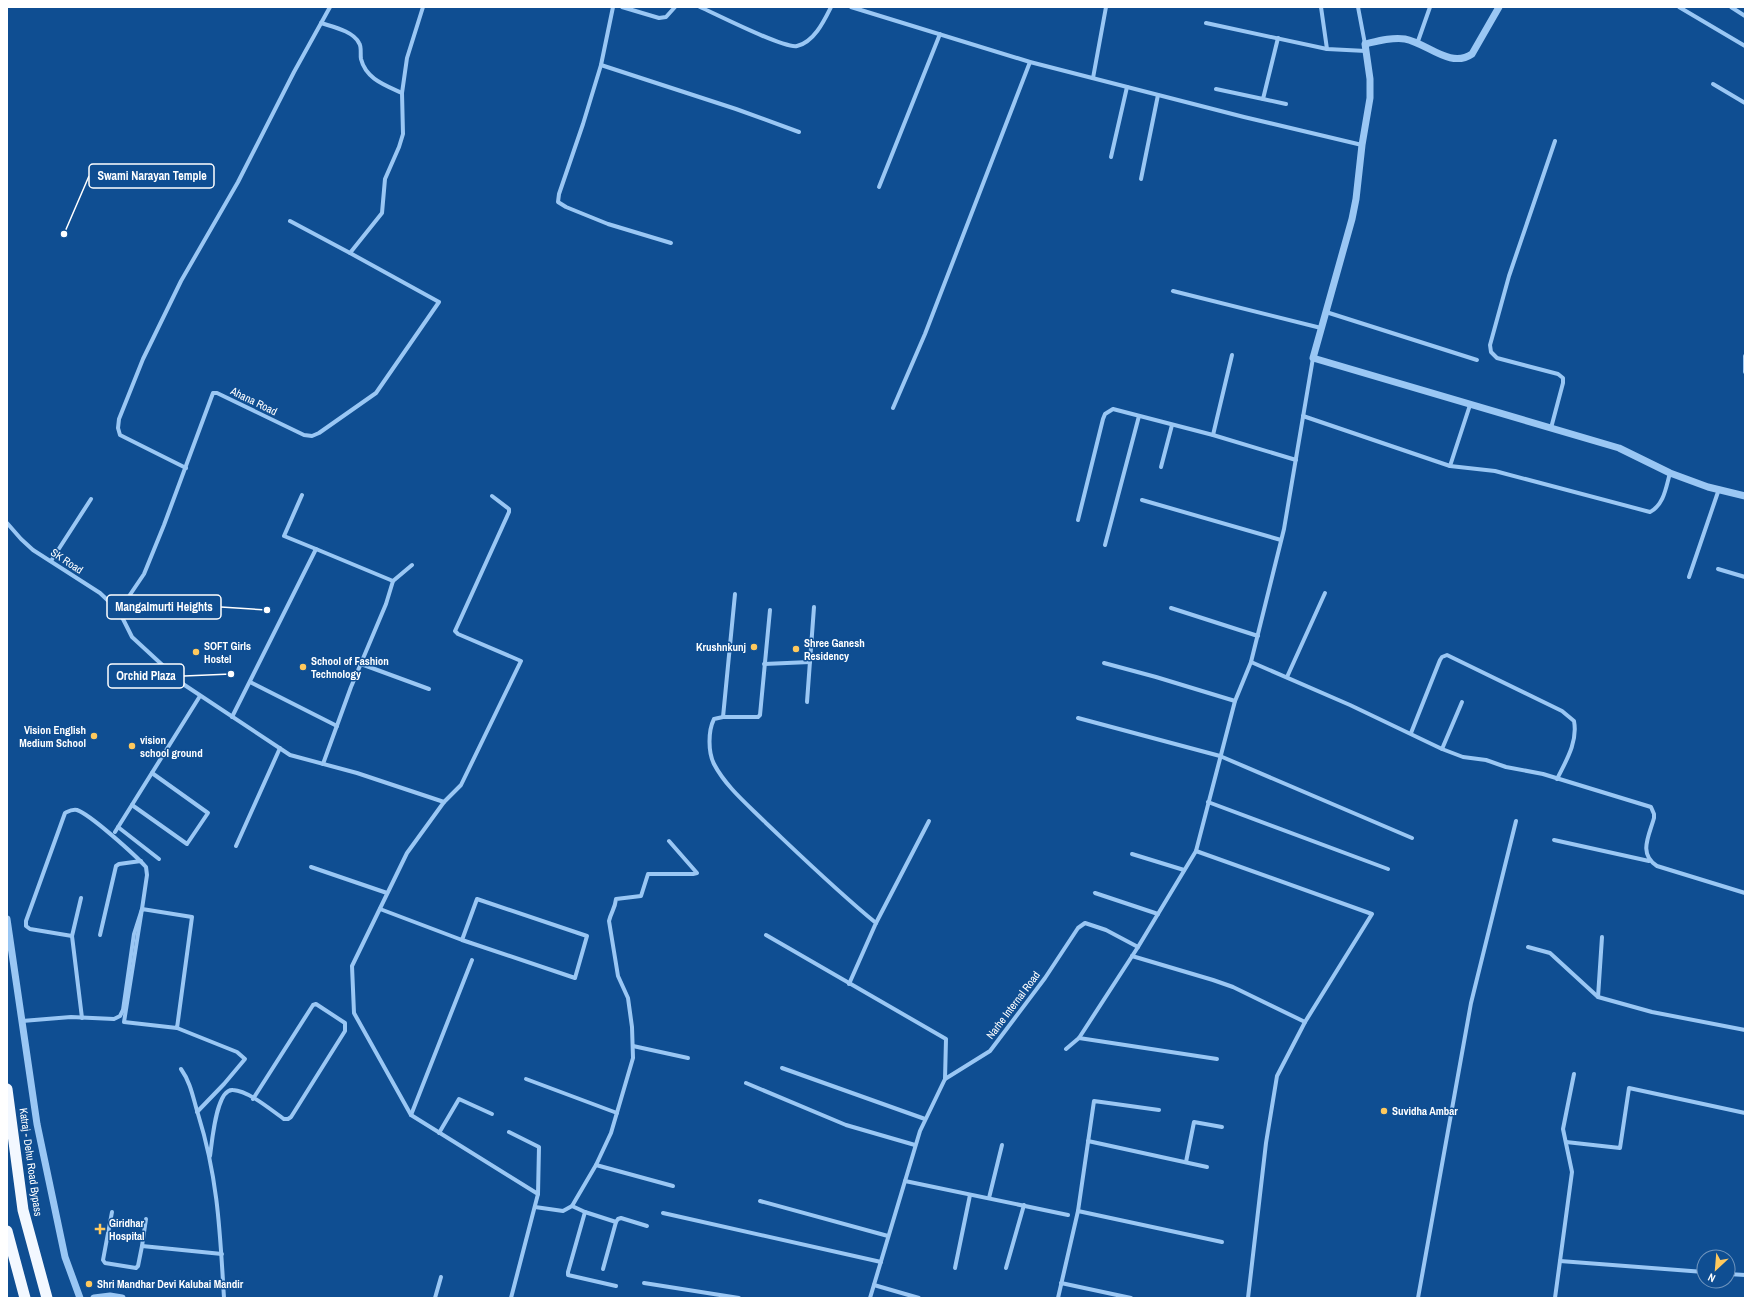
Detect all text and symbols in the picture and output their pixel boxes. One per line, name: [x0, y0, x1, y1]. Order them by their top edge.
callout: Swami Narayan Temple: [89, 164, 214, 188]
text: Swami Narayan Temple: [97, 168, 207, 184]
street label: Ahana Road: [227, 383, 280, 418]
street label: SK Road: [48, 545, 86, 577]
callout: Mangalmurti Heights: [107, 595, 221, 619]
text: Mangalmurti Heights: [115, 599, 213, 615]
place label: Shree Ganesh Residency: [804, 636, 865, 663]
place label: SOFT Girls Hostel: [204, 639, 251, 666]
place label: Krushnkunj: [696, 640, 746, 654]
marker: Krushnkunj: [749, 642, 759, 652]
marker: Shree Ganesh Residency: [791, 644, 801, 654]
marker: SOFT Girls Hostel: [191, 647, 201, 657]
place label: School of Fashion Technology: [311, 654, 389, 681]
marker: School of Fashion Technology: [298, 662, 308, 672]
callout: Orchid Plaza: [108, 664, 184, 688]
text: Orchid Plaza: [116, 668, 176, 684]
place label: Vision English Medium School: [19, 723, 86, 750]
marker: Vision English Medium School: [89, 731, 99, 741]
place label: vision school ground: [140, 733, 203, 760]
marker: vision school ground: [127, 741, 137, 751]
street label: Narhe Internal Road: [983, 968, 1043, 1042]
place label: Suvidha Ambar: [1392, 1104, 1458, 1118]
marker: Suvidha Ambar: [1379, 1106, 1389, 1116]
street label: Katraj - Dehu Road Bypass: [16, 1107, 46, 1218]
place label: Giridhar Hospital: [109, 1216, 145, 1243]
marker: Giridhar Hospital: [94, 1223, 106, 1235]
north arrow: [1696, 1249, 1736, 1289]
text: N: [1706, 1270, 1718, 1286]
place label: Shri Mandhar Devi Kalubai Mandir: [97, 1277, 244, 1291]
marker: Shri Mandhar Devi Kalubai Mandir: [84, 1279, 94, 1289]

